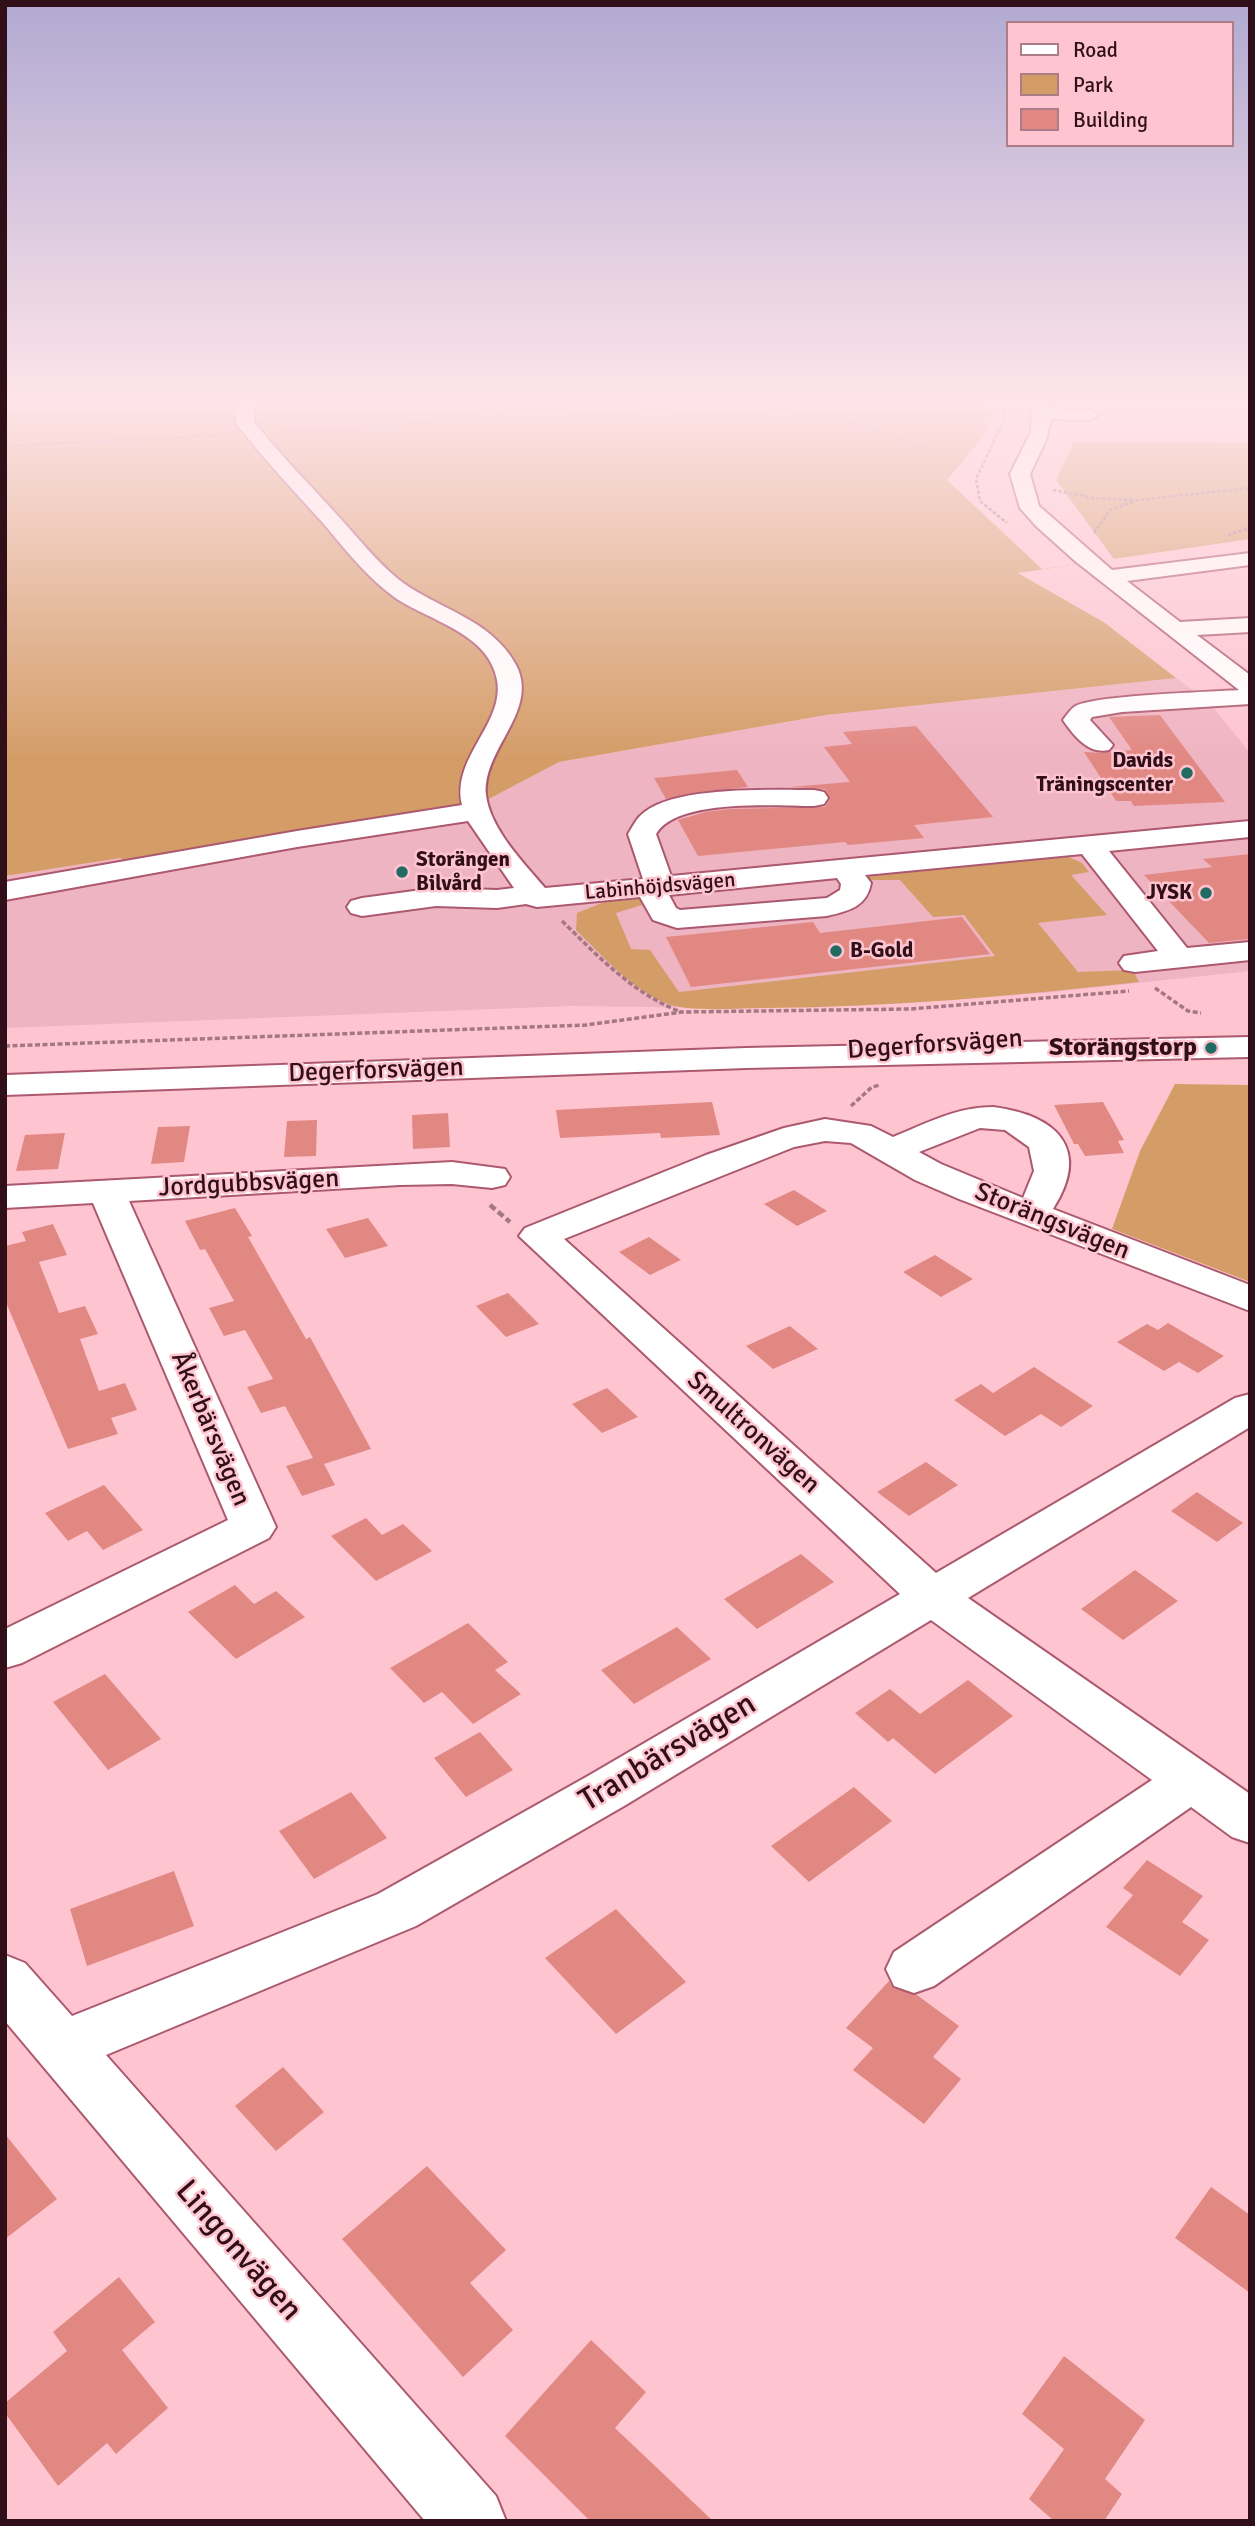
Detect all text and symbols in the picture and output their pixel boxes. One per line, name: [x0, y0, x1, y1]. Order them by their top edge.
legend: [1006, 21, 1234, 147]
text: Road: [1073, 37, 1118, 63]
text: Park: [1073, 72, 1113, 98]
text: Building: [1073, 107, 1148, 133]
place label: Davids Träningscenter: [1036, 748, 1173, 798]
marker: Davids Träningscenter: [1179, 765, 1195, 781]
place label: Storängen Bilvård: [416, 847, 510, 897]
marker: Storängen Bilvård: [394, 864, 410, 880]
street label: Labinhöjdsvägen: [584, 868, 736, 906]
place label: JYSK: [1146, 880, 1192, 906]
marker: JYSK: [1198, 885, 1214, 901]
place label: B-Gold: [850, 938, 913, 964]
marker: B-Gold: [828, 943, 844, 959]
street label: Degerforsvägen: [846, 1023, 1024, 1067]
place label: Storängstorp: [1049, 1032, 1197, 1064]
marker: Storängstorp: [1203, 1040, 1219, 1056]
street label: Degerforsvägen: [288, 1052, 464, 1090]
street label: Jordgubbsvägen: [158, 1164, 340, 1204]
street label: Storängsvägen: [970, 1177, 1134, 1267]
street label: Åkerbärsvägen: [163, 1347, 257, 1511]
street label: Smultronvägen: [680, 1365, 826, 1501]
street label: Tranbärsvägen: [573, 1685, 763, 1821]
street label: Lingonvägen: [167, 2173, 309, 2329]

